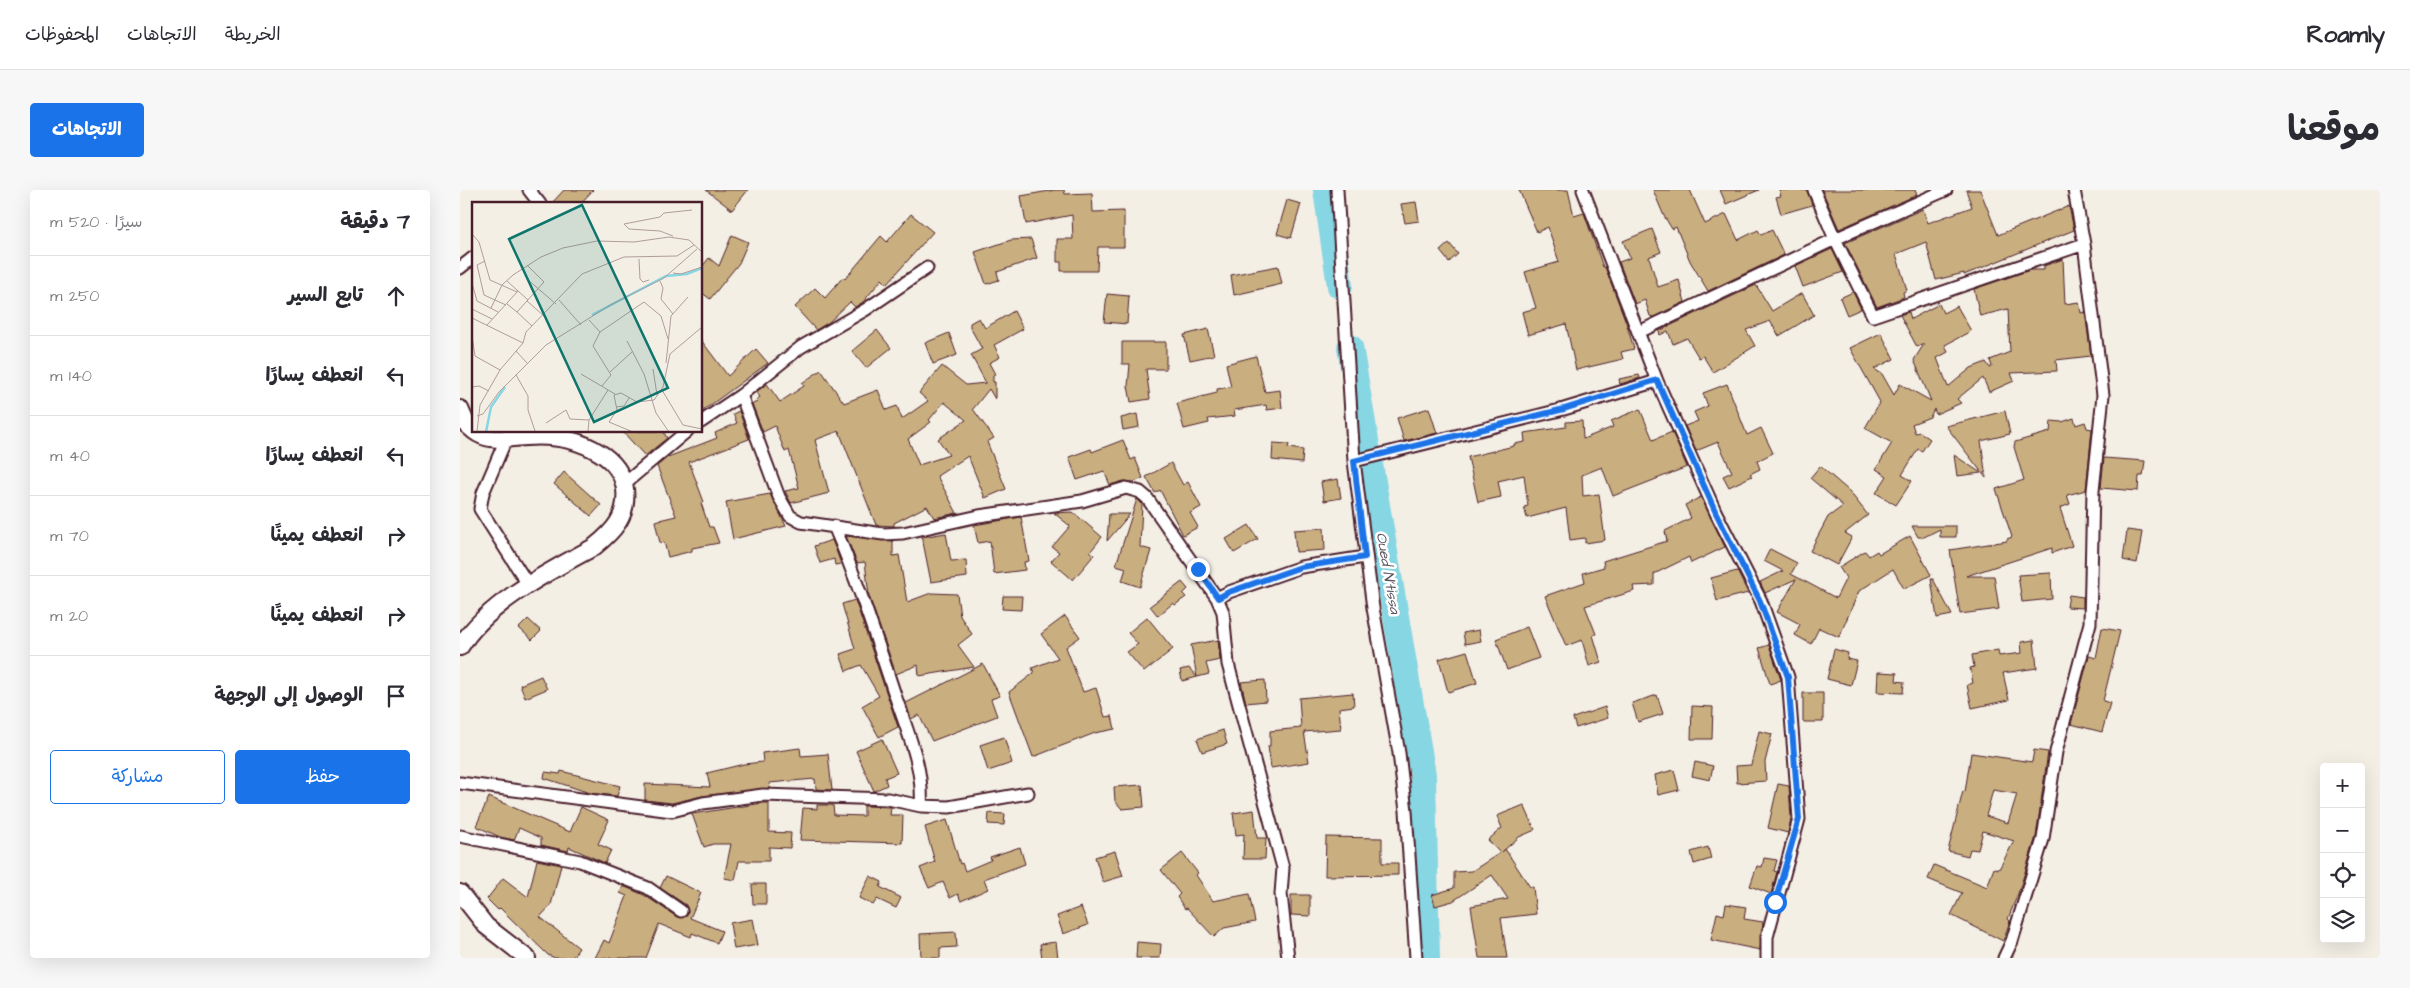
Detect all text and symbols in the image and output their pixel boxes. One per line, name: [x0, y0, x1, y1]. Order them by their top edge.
text: Roamly: [2307, 18, 2385, 52]
text: المحفوظات: [25, 22, 99, 47]
text: الاتجاهات: [127, 22, 197, 47]
text: الخريطة: [225, 22, 281, 47]
button: الاتجاهات: [30, 103, 144, 157]
text: موقعنا: [2287, 105, 2380, 154]
inset map: [472, 202, 702, 432]
text: 7 دقيقة: [340, 207, 410, 236]
text: سيرًا · 520 m: [50, 211, 142, 233]
text: تابع السير: [288, 282, 363, 309]
icon: ahead: [382, 282, 410, 310]
text: 250 m: [50, 285, 99, 307]
text: انعطف يسارًا: [266, 362, 363, 389]
icon: left: [382, 362, 410, 390]
text: 140 m: [50, 365, 92, 387]
text: انعطف يسارًا: [266, 442, 363, 469]
icon: left: [382, 442, 410, 470]
text: 40 m: [50, 445, 90, 467]
text: انعطف يمينًا: [271, 522, 363, 549]
icon: right: [382, 522, 410, 550]
text: 70 m: [50, 525, 89, 547]
water label: Oued N'tissa: [1371, 531, 1406, 617]
route end: [1187, 558, 1210, 581]
text: انعطف يمينًا: [271, 602, 363, 629]
icon: right: [382, 602, 410, 630]
text: 20 m: [50, 605, 88, 627]
text: الوصول إلى الوجهة: [214, 682, 363, 709]
icon: arrive: [382, 682, 410, 710]
button: مشاركة: [50, 750, 225, 804]
button: حفظ: [235, 750, 410, 804]
map controls: [2320, 763, 2365, 943]
button: +: [2320, 763, 2365, 808]
button: −: [2320, 808, 2365, 853]
button: locate: [2320, 853, 2365, 898]
route start: [1764, 891, 1787, 914]
button: layers: [2320, 898, 2365, 943]

